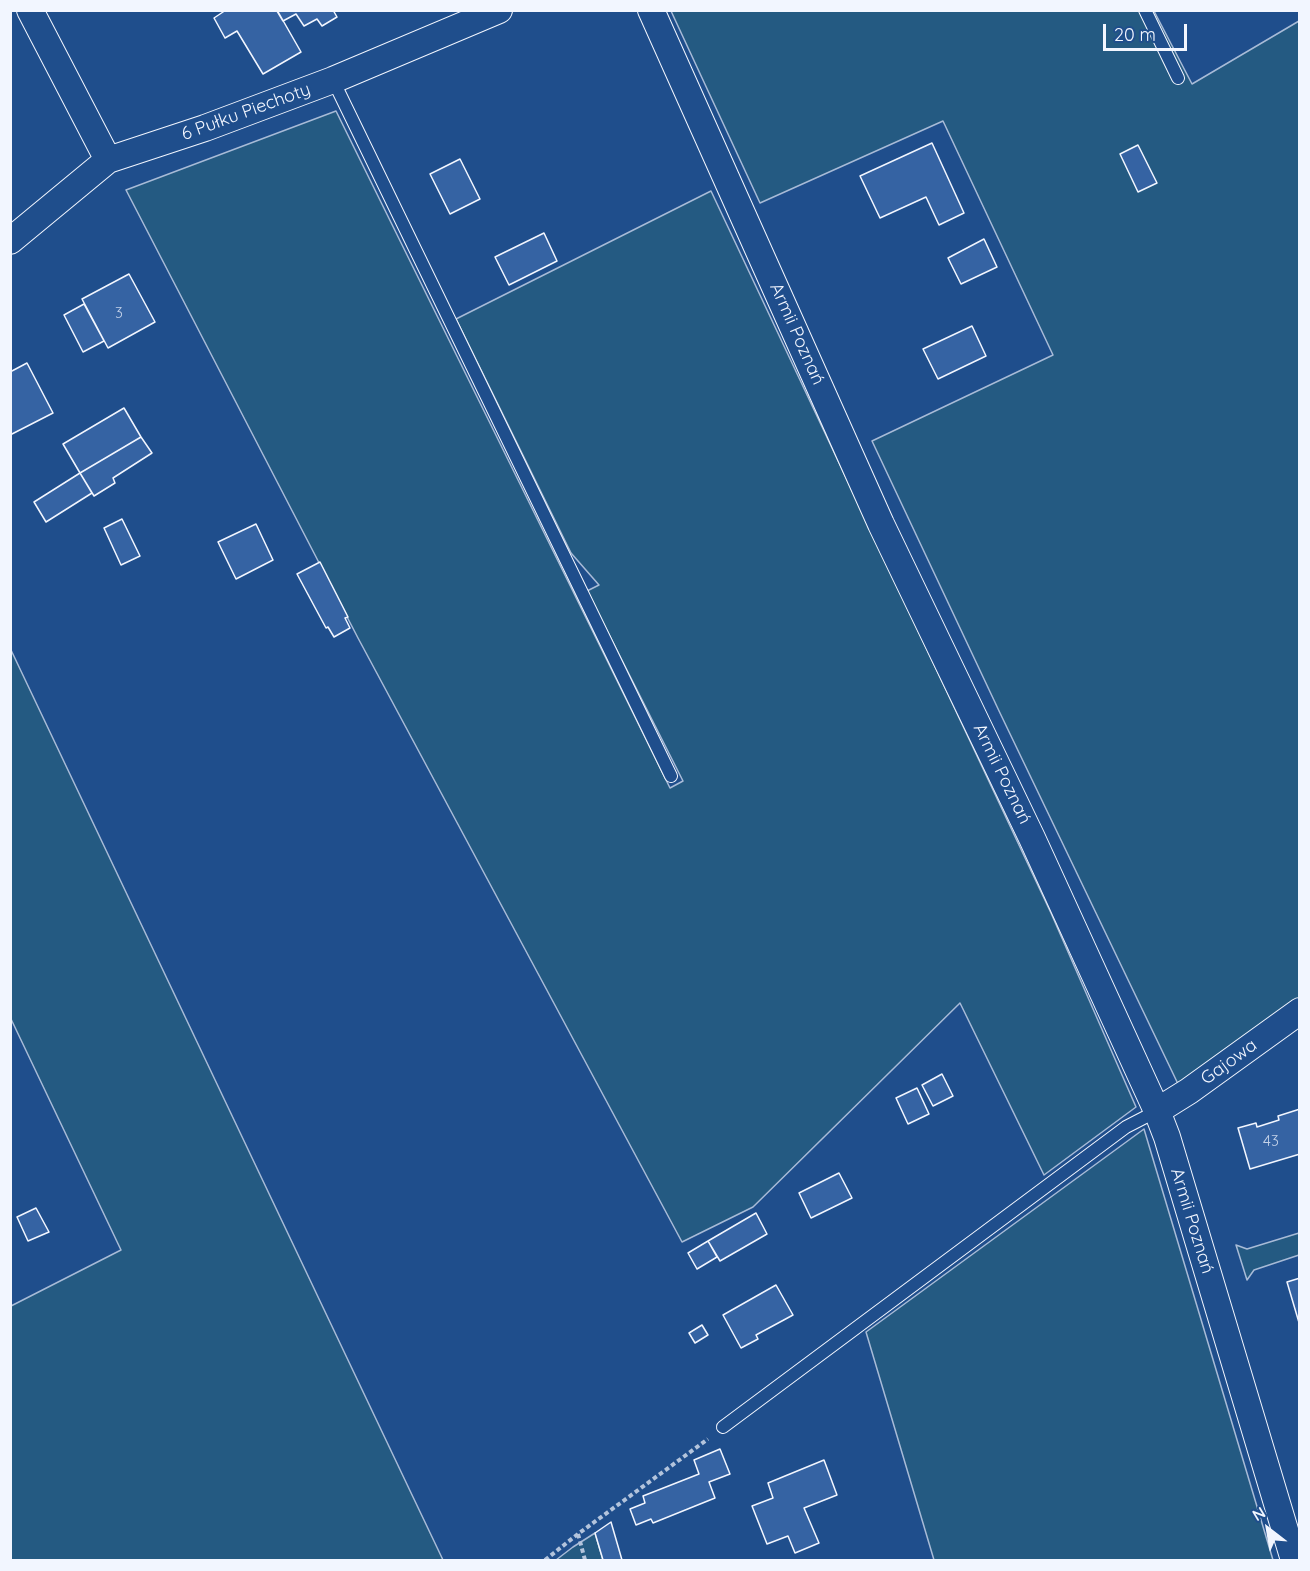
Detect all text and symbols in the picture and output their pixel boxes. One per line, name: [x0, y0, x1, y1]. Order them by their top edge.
scale bar: [1106, 12, 1190, 50]
text: 20 m: [1114, 23, 1156, 46]
street label: 6 Pułku Piechoty: [178, 79, 314, 145]
street label: Armii Poznań: [765, 280, 829, 388]
house number: 3: [115, 304, 123, 322]
street label: Armii Poznań: [968, 720, 1036, 828]
street label: Gajowa: [1197, 1034, 1261, 1090]
house number: 43: [1263, 1132, 1279, 1150]
street label: Armii Poznań: [1166, 1166, 1218, 1276]
north arrow: [1238, 1499, 1298, 1559]
text: N: [1249, 1502, 1269, 1525]

